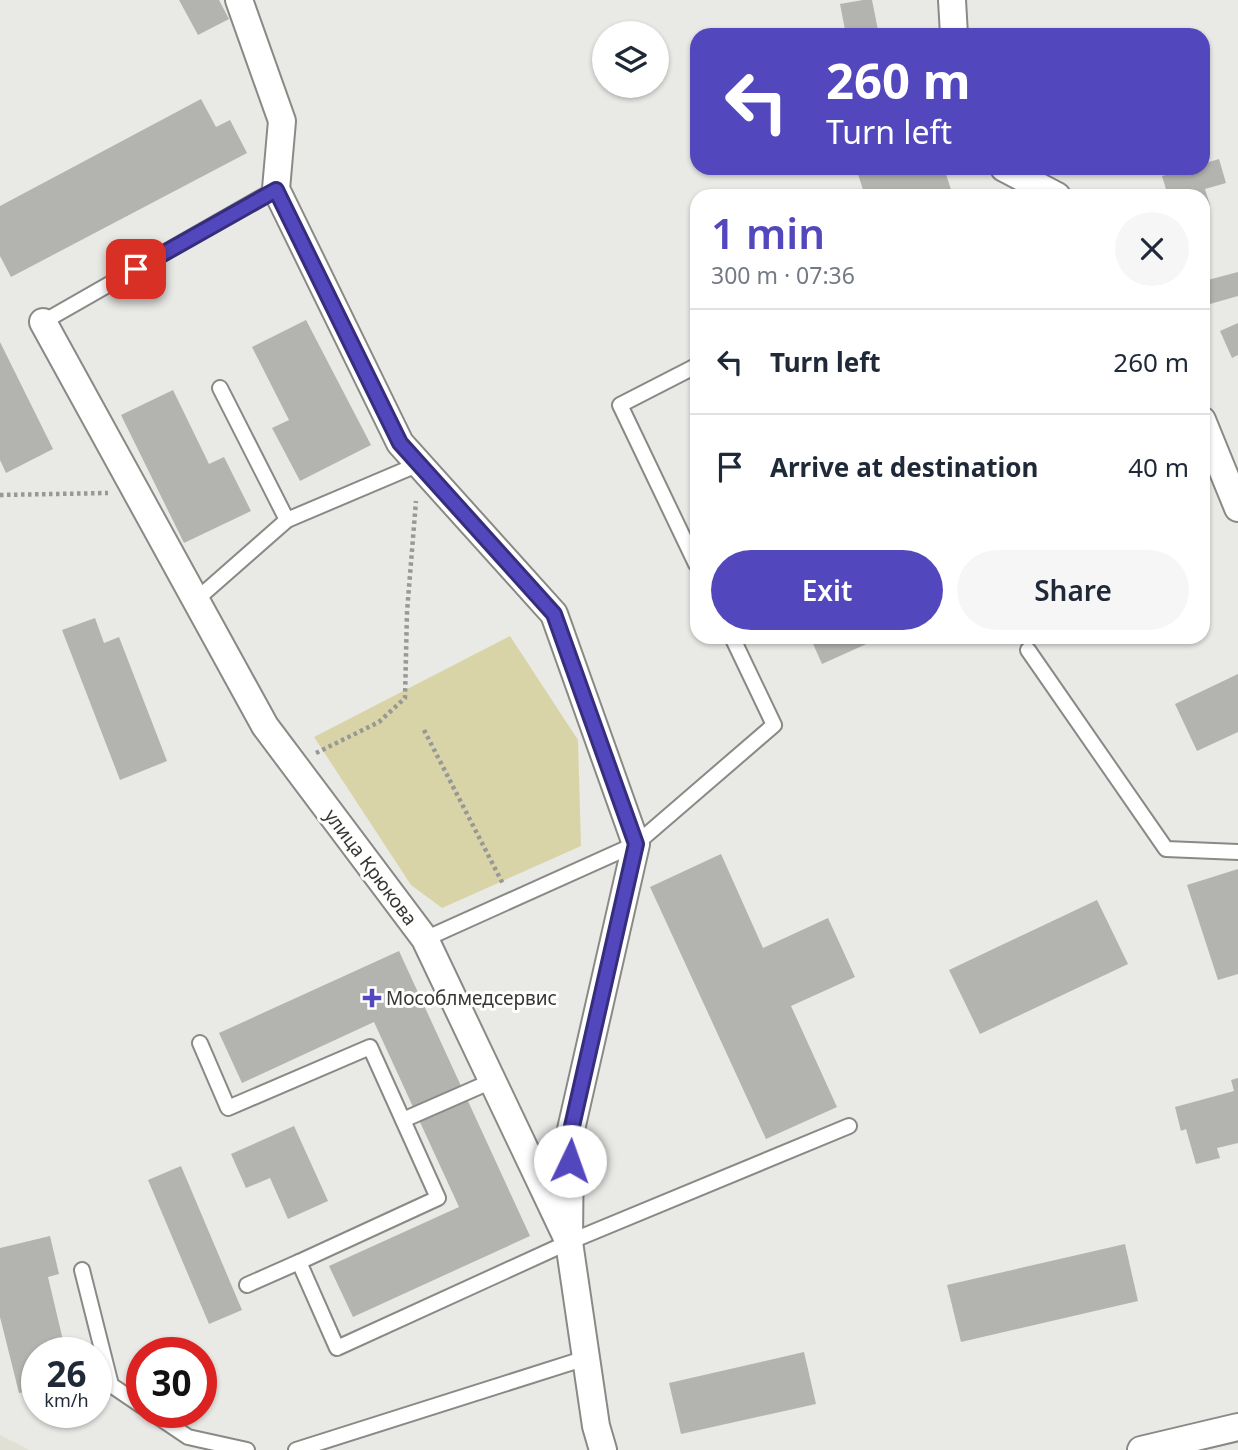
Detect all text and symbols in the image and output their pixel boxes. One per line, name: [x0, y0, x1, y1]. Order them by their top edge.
map controls: [592, 21, 669, 98]
button: layers: [592, 21, 669, 98]
text: 260 m: [826, 47, 971, 113]
icon: left: [711, 56, 802, 147]
text: Turn left: [826, 110, 952, 153]
text: 1 min: [711, 204, 825, 261]
button: close: [1115, 212, 1189, 286]
pin: [106, 239, 166, 299]
icon: arrive: [117, 250, 155, 288]
text: 300 m · 07:36: [711, 259, 855, 291]
icon: left: [711, 343, 749, 381]
text: Turn left: [770, 344, 881, 380]
text: 260 m: [1113, 344, 1189, 380]
icon: arrive: [711, 448, 749, 486]
text: Arrive at destination: [770, 449, 1039, 485]
text: 40 m: [1128, 449, 1189, 485]
button: Exit: [711, 550, 943, 630]
button: Share: [957, 550, 1189, 630]
street label: улица Крюкова: [319, 803, 423, 931]
place label: Мособлмедсервис: [386, 985, 557, 1011]
marker: Мособлмедсервис: [364, 990, 380, 1006]
position arrow: [533, 1124, 607, 1198]
speed limit sign: 30: [126, 1337, 217, 1428]
text: 26: [46, 1350, 87, 1397]
text: km/h: [44, 1388, 89, 1412]

